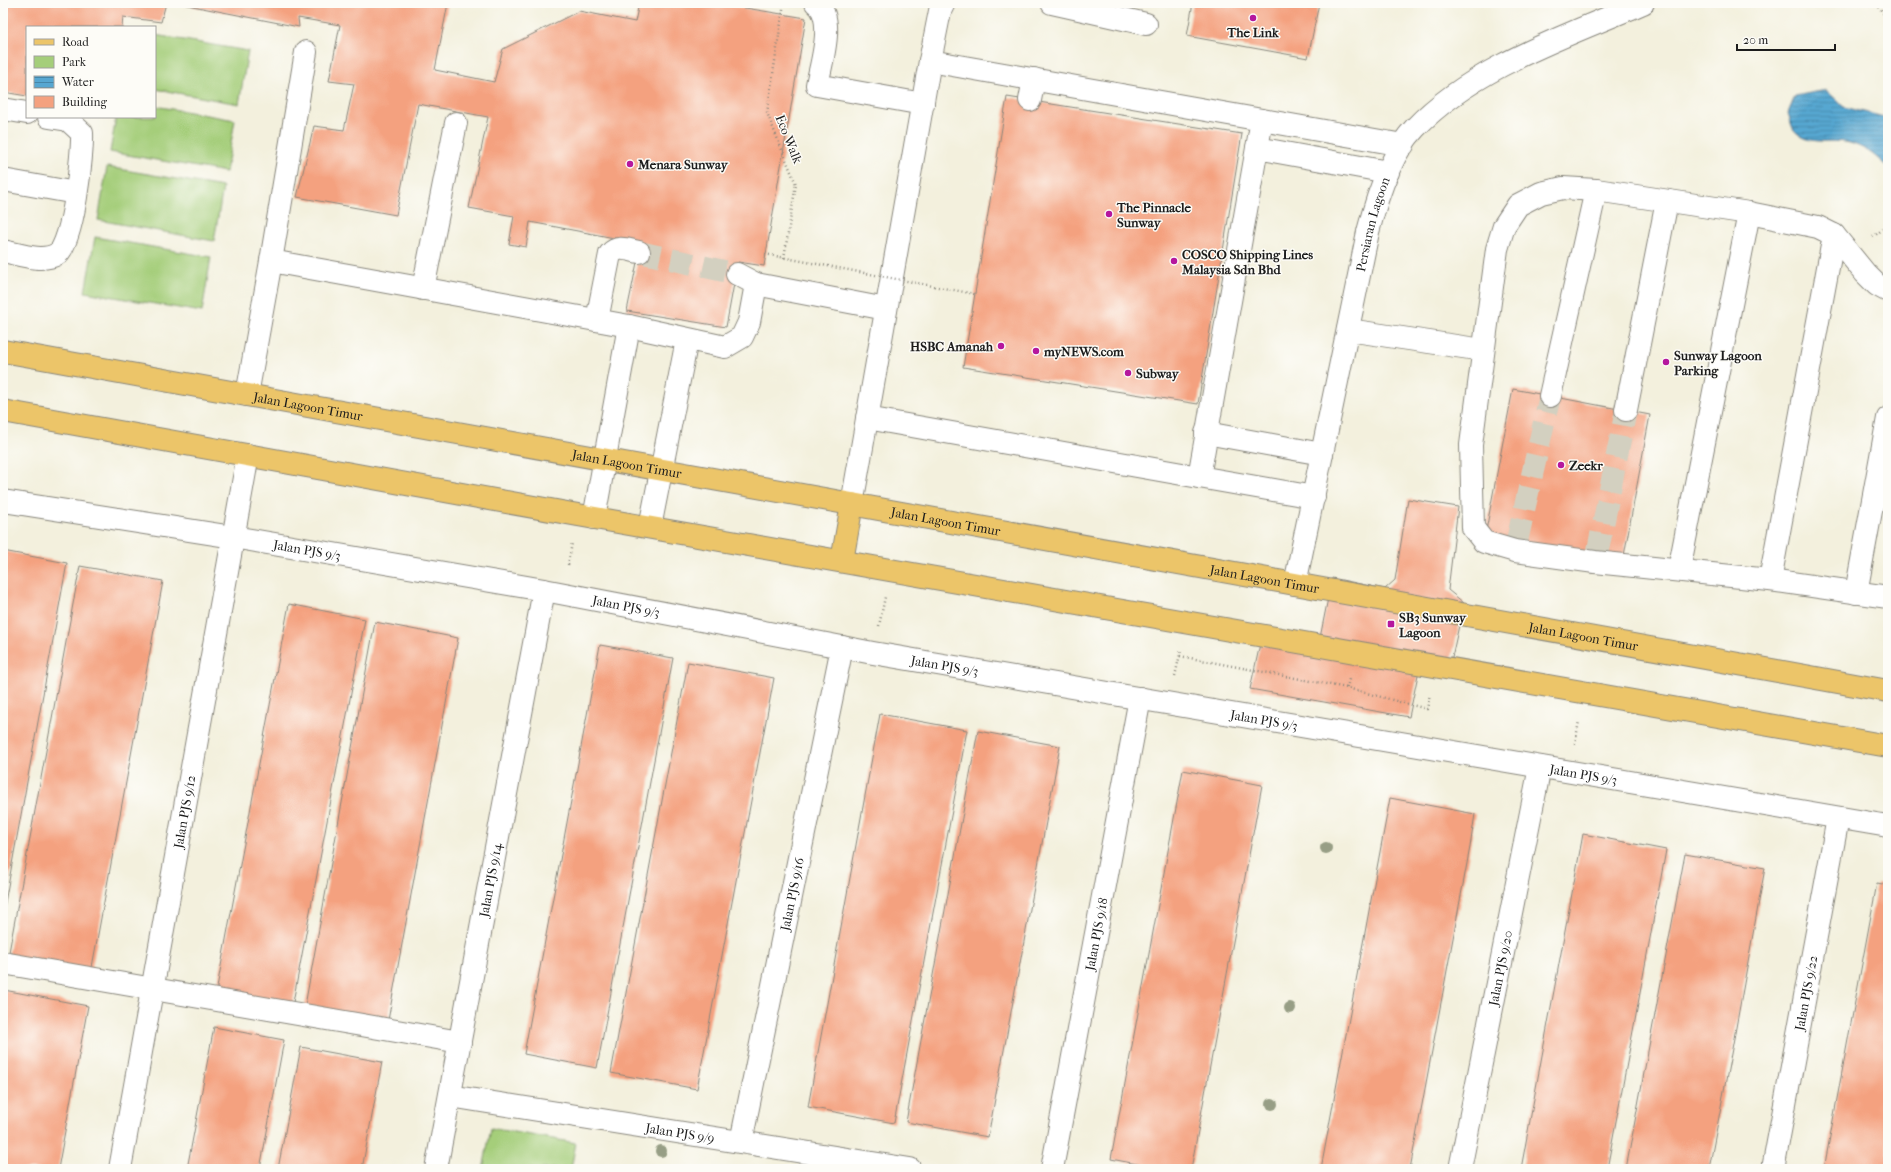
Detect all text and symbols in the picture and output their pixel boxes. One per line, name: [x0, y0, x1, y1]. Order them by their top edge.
marker: The Link: [1248, 13, 1258, 23]
place label: The Link: [1226, 25, 1280, 40]
legend: [26, 26, 156, 118]
scale bar: [1737, 26, 1835, 52]
text: 20 m: [1743, 33, 1768, 47]
text: Road: [62, 35, 89, 49]
text: Park: [62, 55, 87, 69]
text: Water: [61, 75, 95, 89]
text: Building: [62, 95, 107, 109]
street label: Eco Walk: [772, 112, 806, 166]
place label: Menara Sunway: [637, 157, 729, 173]
marker: Menara Sunway: [625, 159, 635, 169]
street label: Persiaran Lagoon: [1352, 174, 1393, 273]
place label: The Pinnacle Sunway: [1116, 200, 1191, 231]
marker: The Pinnacle Sunway: [1104, 209, 1114, 219]
place label: COSCO Shipping Lines Malaysia Sdn Bhd: [1181, 247, 1313, 278]
marker: COSCO Shipping Lines Malaysia Sdn Bhd: [1169, 256, 1179, 266]
place label: HSBC Amanah: [910, 339, 994, 354]
marker: HSBC Amanah: [996, 341, 1006, 351]
place label: myNEWS.com: [1043, 344, 1124, 360]
marker: myNEWS.com: [1031, 346, 1041, 356]
place label: Sunway Lagoon Parking: [1674, 348, 1762, 379]
marker: Sunway Lagoon Parking: [1661, 357, 1671, 367]
place label: Subway: [1136, 366, 1180, 382]
marker: Subway: [1123, 368, 1133, 378]
street label: Jalan Lagoon Timur: [251, 389, 364, 423]
street label: Jalan Lagoon Timur: [570, 446, 683, 481]
place label: Zeekr: [1569, 458, 1603, 473]
marker: Zeekr: [1556, 460, 1566, 470]
street label: Jalan Lagoon Timur: [889, 504, 1002, 538]
street label: Jalan PJS 9/3: [271, 536, 342, 563]
street label: Jalan Lagoon Timur: [1208, 561, 1321, 596]
street label: Jalan PJS 9/3: [590, 592, 661, 620]
place label: SB3 Sunway Lagoon: [1399, 610, 1467, 641]
marker: SB3 Sunway Lagoon: [1386, 619, 1396, 629]
street label: Jalan Lagoon Timur: [1527, 619, 1640, 653]
street label: Jalan PJS 9/3: [909, 652, 980, 678]
street label: Jalan PJS 9/3: [1228, 706, 1299, 733]
street label: Jalan PJS 9/3: [1548, 761, 1618, 787]
street label: Jalan PJS 9/12: [170, 774, 198, 850]
street label: Jalan PJS 9/14: [475, 841, 504, 919]
street label: Jalan PJS 9/16: [777, 855, 807, 933]
street label: Jalan PJS 9/18: [1082, 896, 1110, 973]
street label: Jalan PJS 9/20: [1485, 929, 1515, 1008]
street label: Jalan PJS 9/22: [1791, 954, 1820, 1033]
street label: Jalan PJS 9/9: [644, 1119, 716, 1145]

